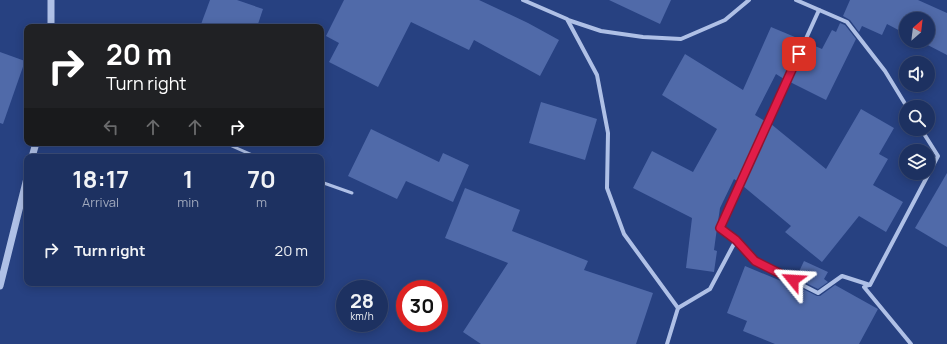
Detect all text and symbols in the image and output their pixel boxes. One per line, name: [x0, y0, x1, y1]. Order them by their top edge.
north arrow: [899, 12, 935, 48]
map controls: [899, 12, 935, 180]
text: 20 m: [106, 35, 172, 73]
pin: [782, 37, 816, 71]
icon: right: [40, 40, 92, 92]
icon: arrive: [788, 43, 810, 65]
button: sound: [899, 56, 935, 92]
text: Turn right: [106, 71, 187, 95]
button: search: [899, 100, 935, 136]
icon: left: [100, 116, 122, 138]
icon: ahead: [142, 116, 164, 138]
icon: ahead: [184, 116, 206, 138]
icon: right: [226, 116, 248, 138]
button: layers: [899, 144, 935, 180]
text: 18:17: [72, 162, 129, 195]
text: 1: [183, 162, 193, 195]
text: 70: [247, 162, 276, 195]
text: Arrival: [82, 193, 119, 211]
text: min: [177, 193, 199, 211]
text: m: [256, 193, 267, 211]
icon: right: [40, 239, 62, 261]
text: Turn right: [74, 240, 145, 261]
text: 20 m: [275, 240, 308, 261]
position arrow: [772, 259, 814, 301]
speed limit sign: 30: [396, 280, 448, 332]
text: 28: [350, 287, 374, 314]
text: km/h: [350, 309, 374, 323]

